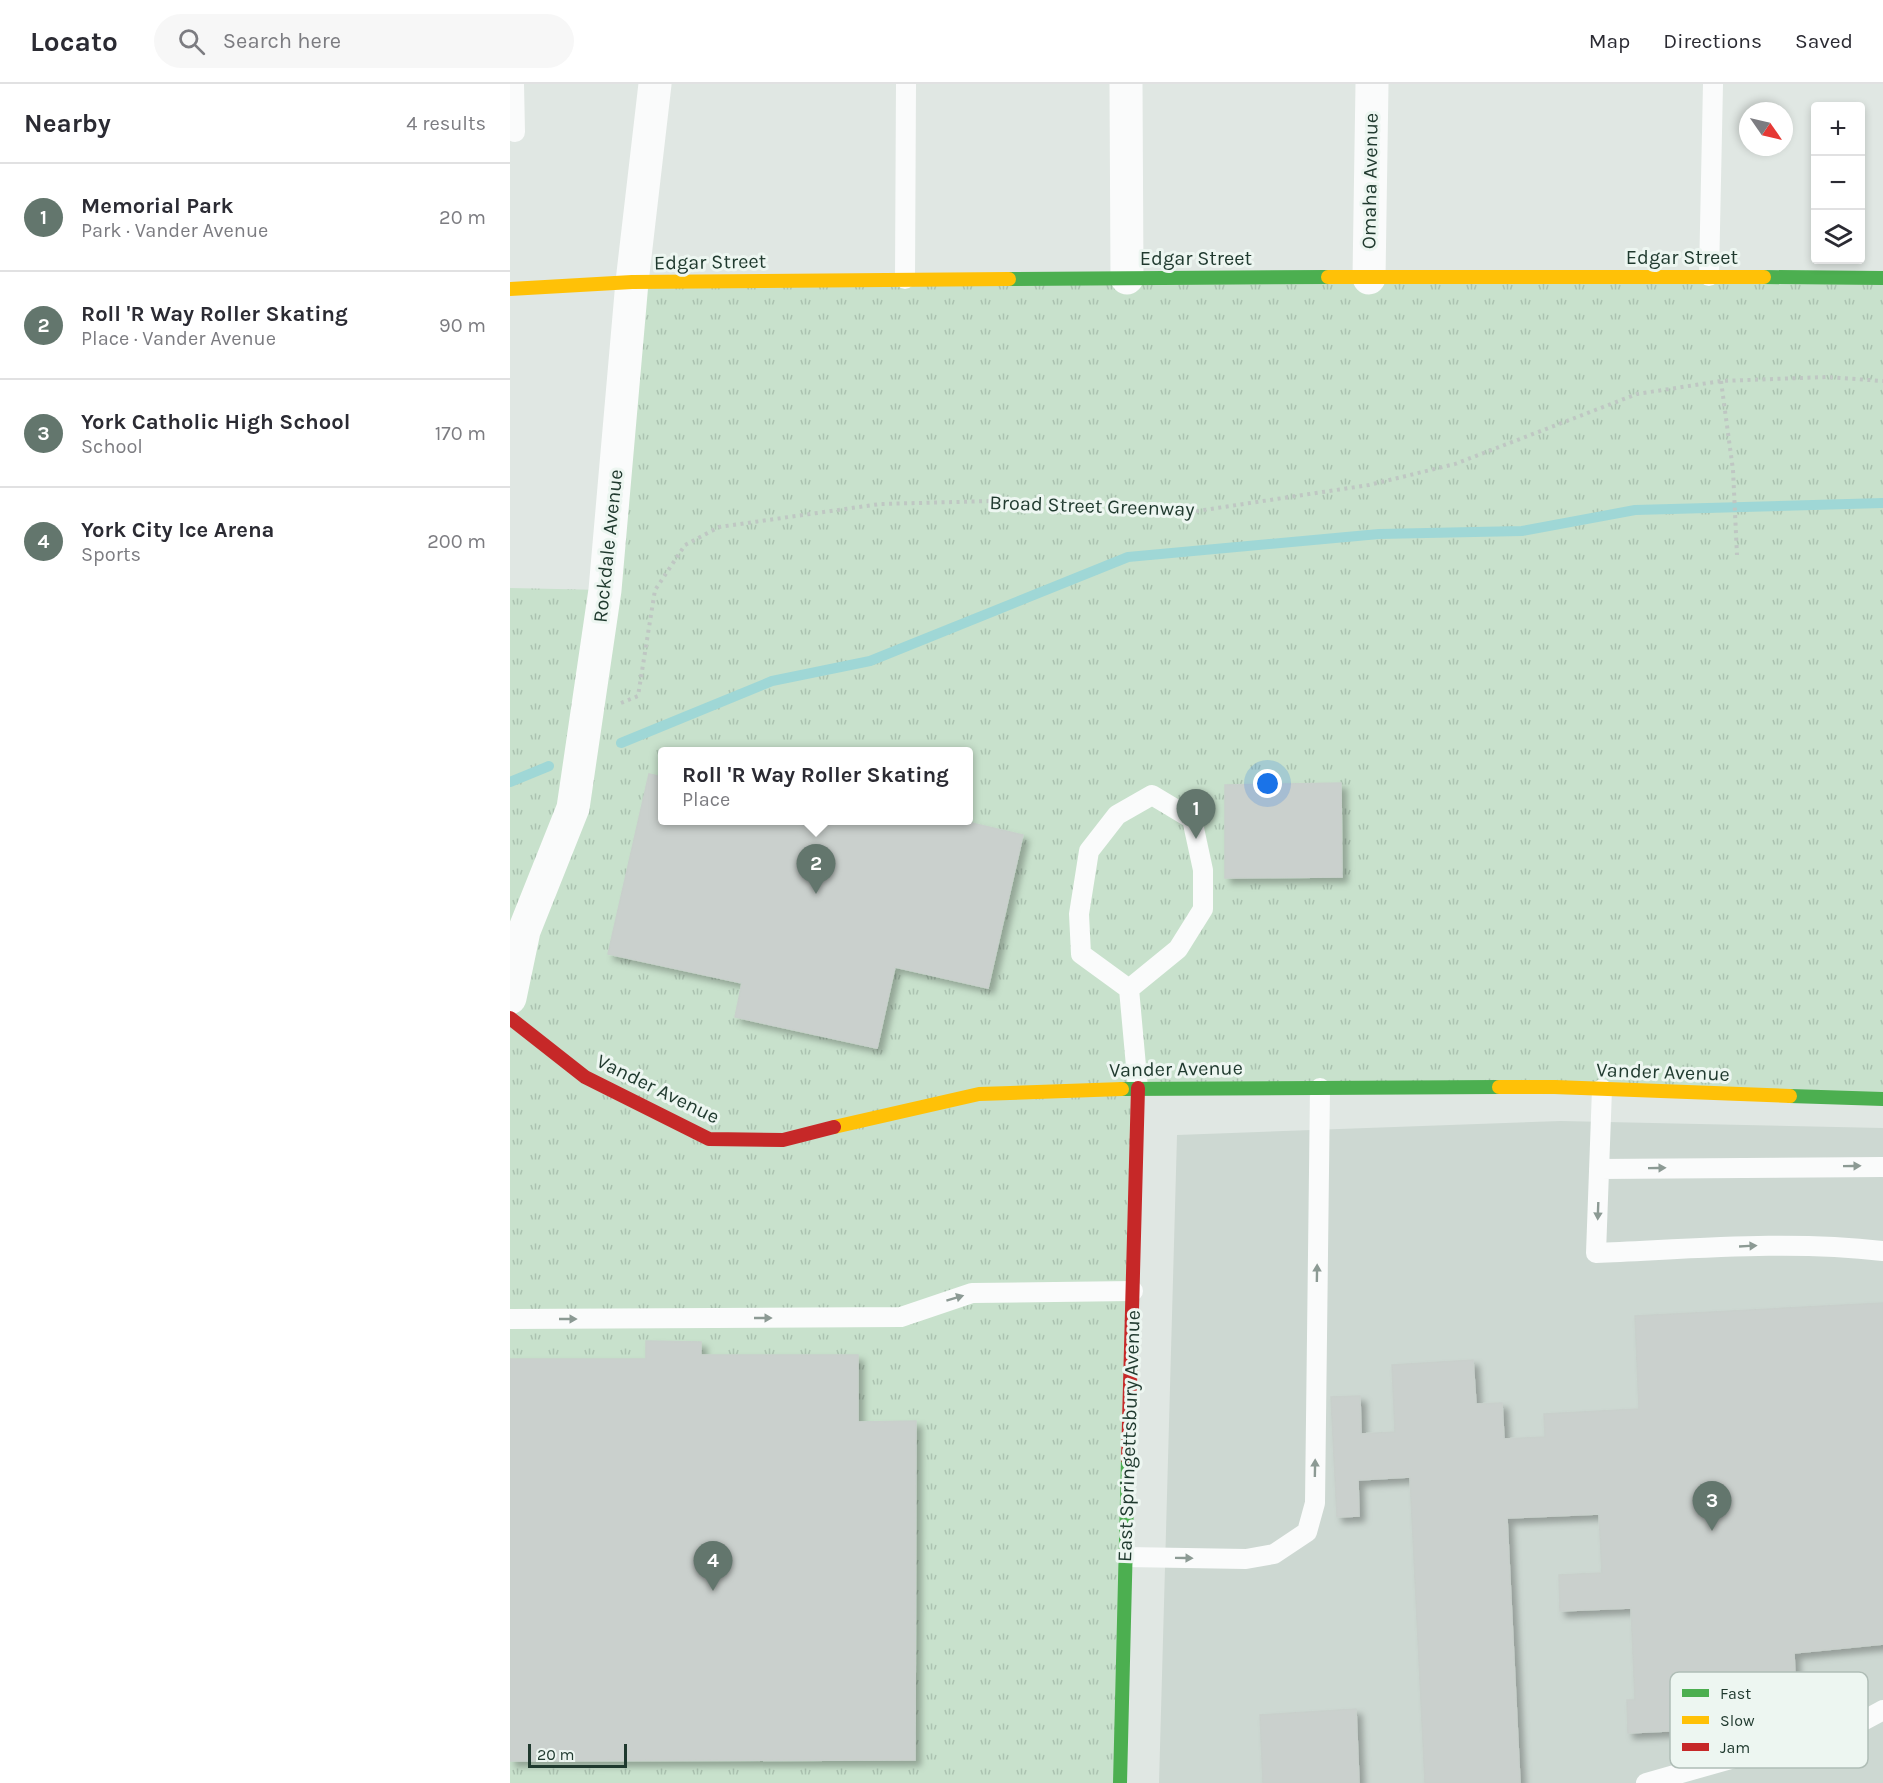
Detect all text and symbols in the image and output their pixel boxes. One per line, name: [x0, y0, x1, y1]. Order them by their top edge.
search box: [154, 14, 574, 68]
text: Locato: [30, 25, 118, 58]
icon: search: [175, 25, 208, 58]
text: Search here: [223, 28, 341, 54]
text: Map: [1589, 29, 1630, 53]
text: Directions: [1663, 29, 1762, 53]
text: Saved: [1795, 29, 1853, 53]
north arrow: [1739, 102, 1793, 156]
map controls: [1811, 102, 1865, 264]
button: +: [1811, 102, 1865, 156]
text: Nearby: [24, 108, 111, 139]
text: 4 results: [406, 112, 486, 135]
street label: Omaha Avenue: [1357, 113, 1383, 249]
button: −: [1811, 156, 1865, 210]
text: Memorial Park: [81, 193, 234, 219]
text: 1: [40, 206, 47, 229]
text: 20 m: [439, 206, 486, 229]
button: layers: [1811, 210, 1865, 264]
text: Park · Vander Avenue: [81, 219, 268, 242]
street label: Edgar Street: [1626, 246, 1739, 269]
street label: Edgar Street: [1140, 247, 1253, 270]
street label: Edgar Street: [654, 250, 767, 274]
text: Roll 'R Way Roller Skating: [81, 301, 348, 327]
text: 2: [37, 314, 50, 337]
text: 90 m: [439, 314, 486, 337]
text: Place · Vander Avenue: [81, 327, 276, 350]
text: York Catholic High School: [81, 409, 350, 435]
text: 3: [37, 422, 50, 445]
text: 170 m: [435, 422, 486, 445]
text: School: [81, 435, 143, 458]
street label: Rockdale Avenue: [589, 468, 627, 624]
street label: Broad Street Greenway: [989, 491, 1195, 521]
text: York City Ice Arena: [81, 517, 274, 543]
text: 4: [38, 530, 49, 553]
text: 200 m: [427, 530, 486, 553]
text: Sports: [81, 543, 141, 566]
popup: [658, 747, 973, 825]
text: Roll 'R Way Roller Skating: [682, 762, 949, 788]
your location: [1253, 769, 1282, 798]
text: Place: [682, 788, 730, 811]
pin: 1: [1176, 790, 1216, 839]
pin: 2: [796, 844, 836, 894]
street label: Vander Avenue: [593, 1049, 723, 1129]
street label: Vander Avenue: [1109, 1056, 1243, 1082]
street label: Vander Avenue: [1596, 1058, 1730, 1086]
one-way arrow: [1843, 1161, 1862, 1171]
one-way arrow: [1648, 1164, 1667, 1173]
one-way arrow: [1593, 1201, 1602, 1220]
one-way arrow: [1739, 1242, 1758, 1251]
one-way arrow: [1312, 1263, 1322, 1282]
one-way arrow: [946, 1293, 964, 1302]
street label: East Springettsbury Avenue: [1113, 1310, 1145, 1562]
one-way arrow: [754, 1313, 773, 1323]
one-way arrow: [559, 1314, 578, 1324]
one-way arrow: [1310, 1458, 1320, 1477]
pin: 3: [1692, 1482, 1732, 1531]
pin: 4: [694, 1542, 732, 1591]
one-way arrow: [1175, 1553, 1194, 1563]
legend: [1670, 1672, 1868, 1768]
text: Fast: [1720, 1684, 1751, 1703]
text: Slow: [1720, 1711, 1755, 1730]
text: Jam: [1720, 1738, 1750, 1757]
scale bar: [528, 1741, 627, 1768]
text: 20 m: [537, 1745, 575, 1764]

